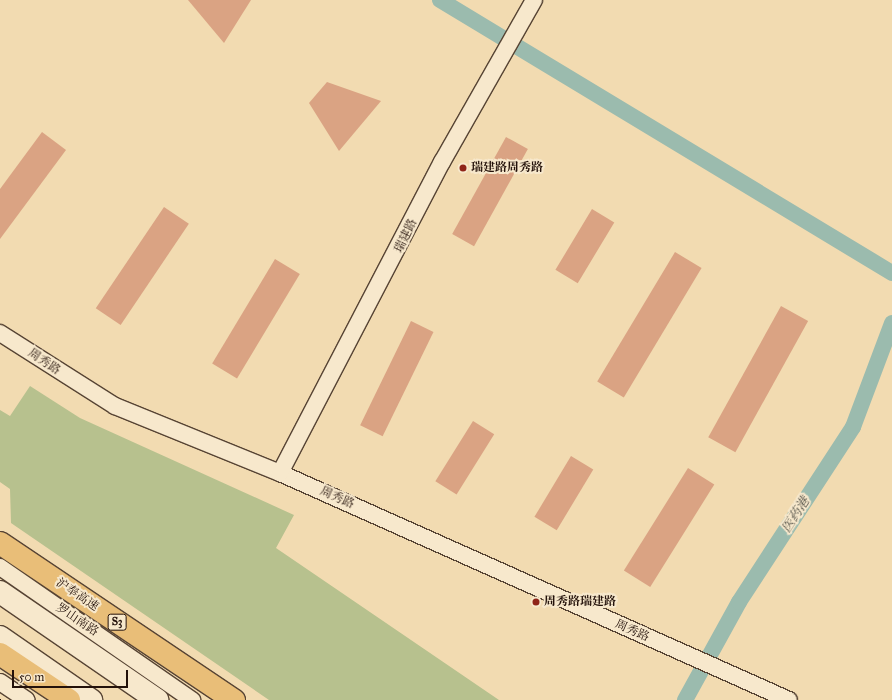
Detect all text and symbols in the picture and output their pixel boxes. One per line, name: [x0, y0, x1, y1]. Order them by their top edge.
place label: 瑞建路周秀路: [471, 161, 543, 175]
marker: 瑞建路周秀路: [458, 163, 468, 173]
street label: 瑞建路: [392, 217, 420, 255]
street label: 周秀路: [25, 346, 63, 378]
street label: 周秀路: [318, 484, 356, 512]
water label: 医药港: [779, 494, 813, 536]
street label: 沪奉高速: [53, 576, 101, 614]
place label: 周秀路瑞建路: [544, 595, 616, 609]
marker: 周秀路瑞建路: [531, 597, 541, 607]
street label: 罗山南路: [53, 601, 101, 639]
road number: S3: [107, 613, 127, 631]
street label: 周秀路: [613, 617, 651, 645]
scale bar: [14, 662, 130, 688]
text: 50 m: [19, 670, 44, 684]

